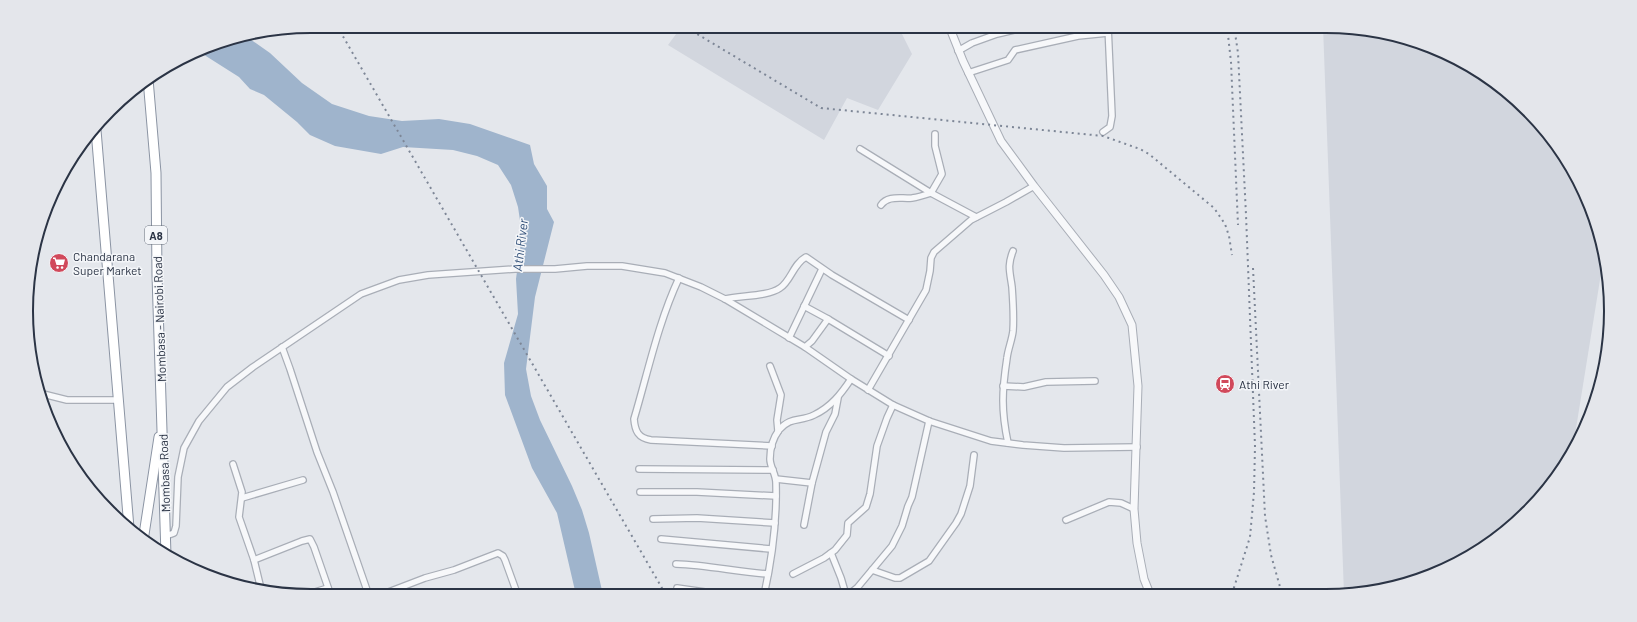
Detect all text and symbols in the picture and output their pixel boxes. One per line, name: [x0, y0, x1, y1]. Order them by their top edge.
water label: Athi River: [509, 217, 531, 272]
road number: A8: [145, 226, 167, 244]
place label: Chandarana Super Market: [73, 249, 142, 277]
supermarket icon: Chandarana Super Market: [48, 252, 70, 274]
street label: Mombasa - Nairobi Road: [150, 256, 168, 382]
station icon: Athi River: [1214, 373, 1236, 395]
place label: Athi River: [1239, 377, 1290, 391]
street label: Mombasa Road: [156, 433, 172, 513]

